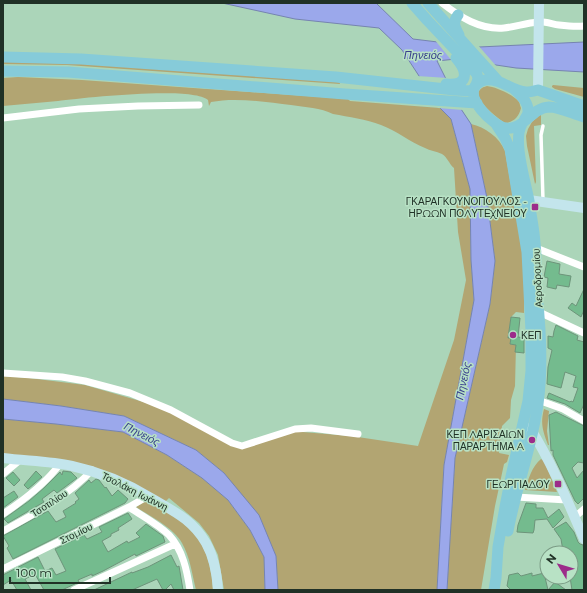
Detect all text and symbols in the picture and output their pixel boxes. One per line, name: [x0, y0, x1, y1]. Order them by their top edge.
water label: Πηνειός: [404, 48, 443, 62]
place label: ΓΚΑΡΑΓΚΟΥΝΟΠΟΥΛΟΣ - ΗΡΩΩΝ ΠΟΛΥΤΕΧΝΕΙΟΥ: [406, 195, 527, 220]
marker: ΓΚΑΡΑΓΚΟΥΝΟΠΟΥΛΟΣ - ΗΡΩΩΝ ΠΟΛΥΤΕΧΝΕΙΟΥ: [530, 202, 540, 212]
street label: Αεροδρομίου: [529, 248, 546, 308]
place label: ΚΕΠ: [521, 329, 542, 342]
marker: ΚΕΠ: [508, 330, 518, 340]
water label: Πηνειός: [452, 360, 474, 401]
water label: Πηνειός: [122, 419, 163, 449]
place label: ΚΕΠ ΛΑΡΙΣΑΙΩΝ ΠΑΡΑΡΤΗΜΑ A: [446, 428, 525, 453]
marker: ΚΕΠ ΛΑΡΙΣΑΙΩΝ ΠΑΡΑΡΤΗΜΑ A: [527, 435, 537, 445]
street label: Τσολάκη Ιωάννη: [99, 469, 170, 514]
place label: ΓΕΩΡΓΙΑΔΟΥ: [486, 478, 550, 491]
marker: ΓΕΩΡΓΙΑΔΟΥ: [553, 479, 563, 489]
street label: Τσοτιλίου: [28, 487, 70, 520]
street label: Στομίου: [58, 520, 95, 547]
north arrow: [539, 545, 579, 585]
text: N: [543, 551, 559, 567]
scale bar: [10, 559, 110, 585]
text: 100 m: [16, 565, 52, 580]

